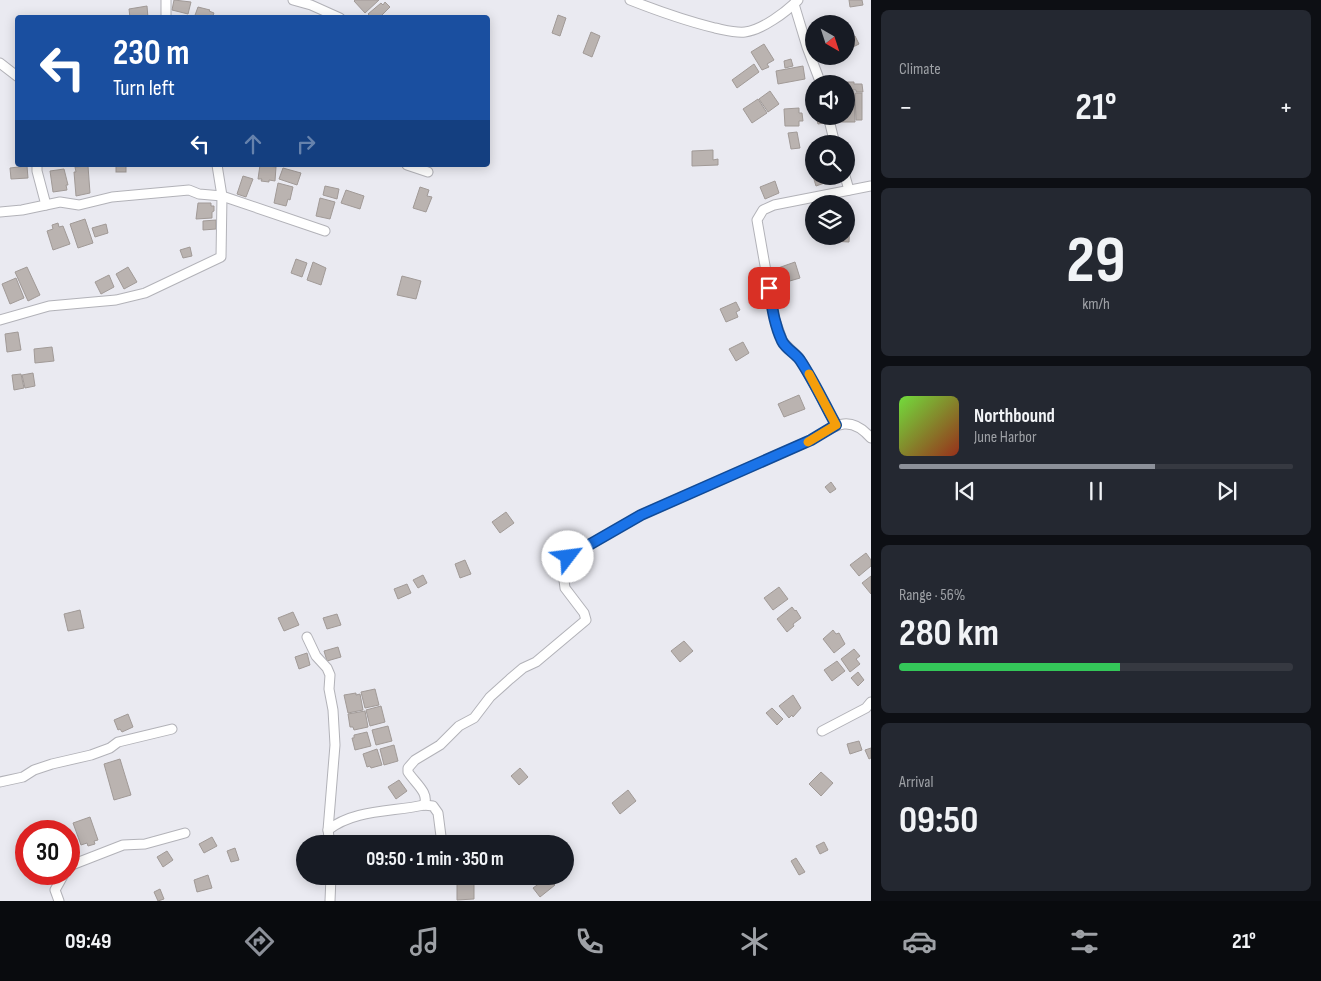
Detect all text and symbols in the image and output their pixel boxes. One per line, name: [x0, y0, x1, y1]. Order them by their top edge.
north arrow: [805, 15, 855, 65]
map controls: [805, 15, 855, 245]
text: 230 m: [113, 32, 189, 75]
icon: left: [30, 35, 95, 100]
text: Climate: [899, 60, 941, 79]
text: Turn left: [113, 75, 175, 102]
button: sound: [805, 75, 855, 125]
text: 21°: [1075, 85, 1117, 130]
text: −: [899, 91, 913, 124]
text: +: [1279, 91, 1293, 124]
icon: left: [186, 130, 214, 158]
icon: ahead: [239, 130, 267, 158]
icon: right: [292, 130, 320, 158]
button: search: [805, 135, 855, 185]
button: layers: [805, 195, 855, 245]
text: 29: [1066, 223, 1126, 301]
pin: [748, 267, 790, 309]
icon: arrive: [755, 274, 783, 302]
text: km/h: [1082, 295, 1110, 314]
text: Northbound: [974, 405, 1055, 428]
text: June Harbor: [974, 428, 1037, 447]
icon: previous: [951, 477, 979, 505]
icon: pause: [1082, 477, 1110, 505]
icon: next: [1213, 477, 1241, 505]
position arrow: [541, 530, 593, 582]
text: Range · 56%: [899, 586, 965, 605]
text: 280 km: [899, 611, 999, 656]
text: Arrival: [899, 773, 933, 792]
text: 09:50: [899, 798, 978, 843]
speed limit sign: 30: [15, 820, 80, 885]
text: 09:50 · 1 min · 350 m: [366, 848, 504, 871]
icon: directions: [242, 924, 277, 959]
icon: music: [407, 924, 442, 959]
icon: phone: [572, 924, 607, 959]
icon: climate: [737, 924, 772, 959]
icon: car: [902, 924, 937, 959]
icon: filters: [1067, 924, 1102, 959]
text: 09:49: [65, 928, 112, 955]
text: 21°: [1232, 928, 1256, 955]

